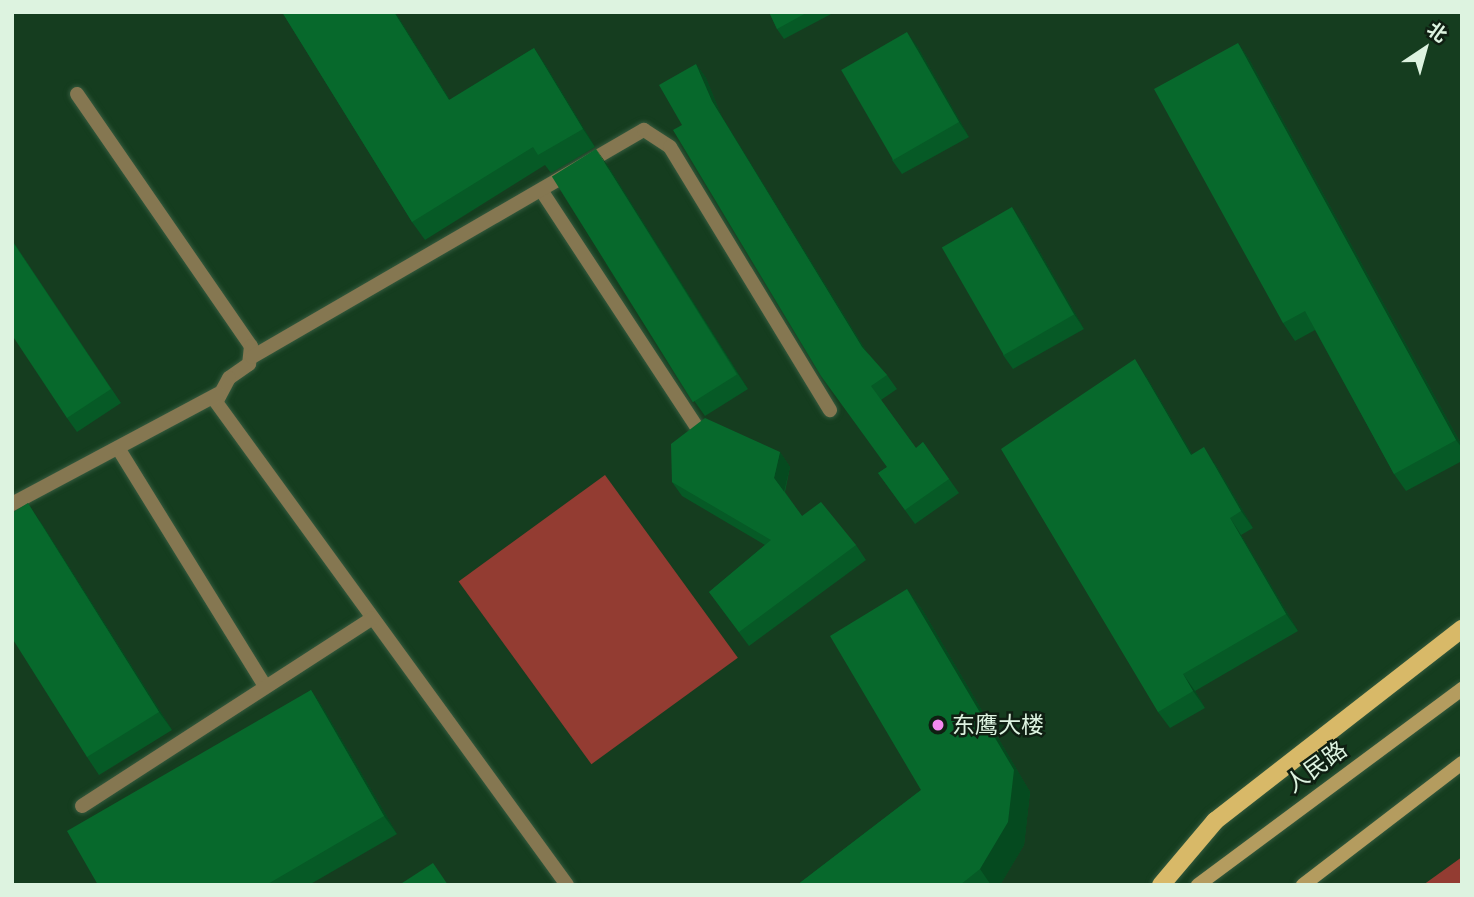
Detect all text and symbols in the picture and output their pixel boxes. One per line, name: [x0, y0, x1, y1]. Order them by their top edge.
north arrow: [1390, 14, 1460, 84]
text: 北: [1423, 18, 1451, 46]
place label: 东鹰大楼: [952, 711, 1044, 739]
marker: 东鹰大楼: [930, 717, 946, 733]
street label: 人民路: [1280, 736, 1352, 798]

